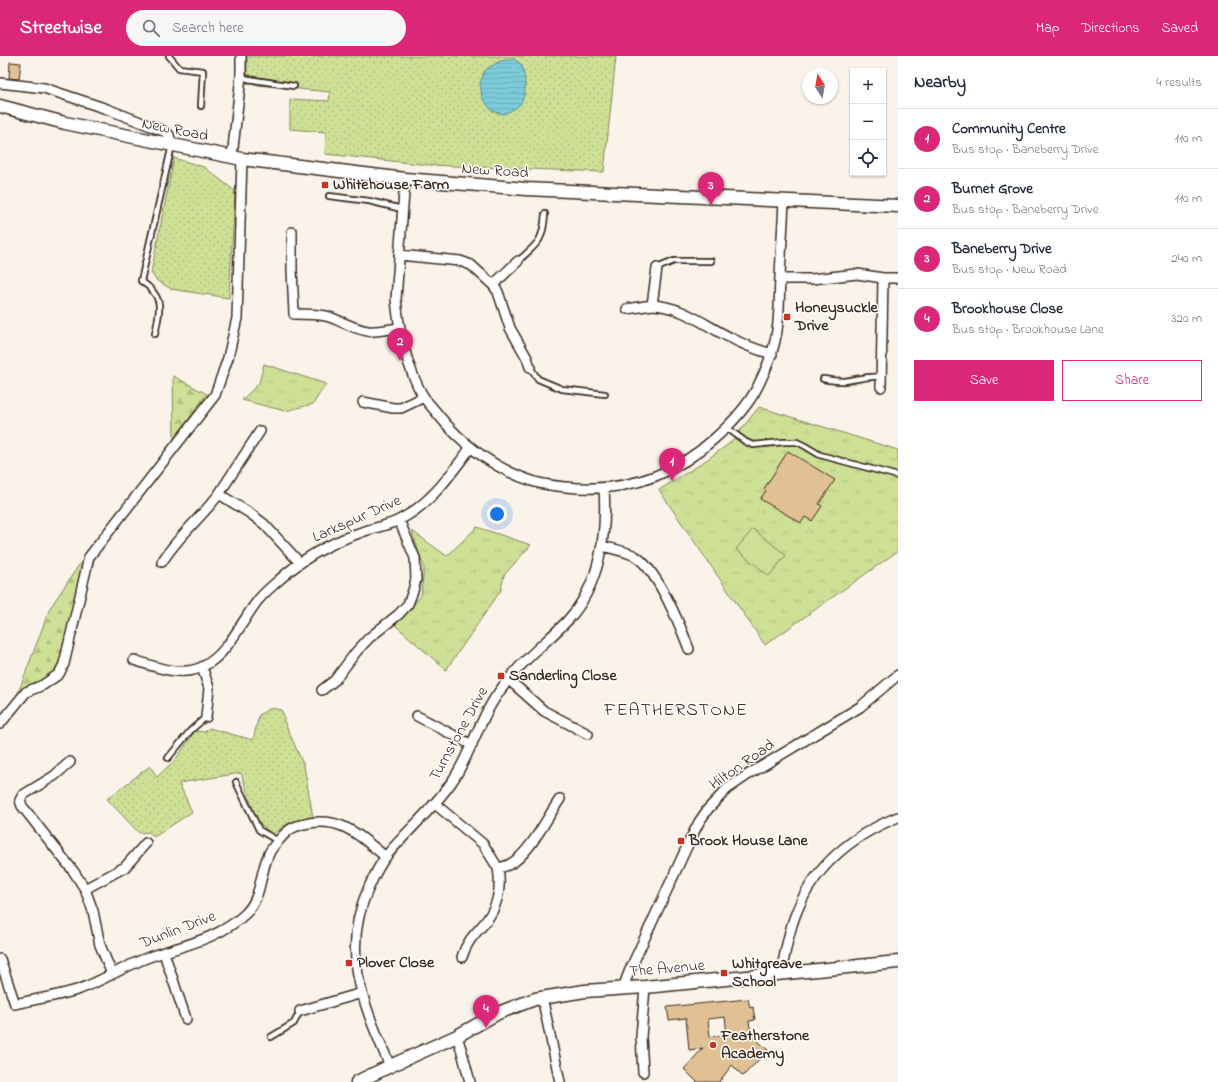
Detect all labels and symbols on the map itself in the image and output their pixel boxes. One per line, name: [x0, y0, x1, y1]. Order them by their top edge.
north arrow: [802, 68, 838, 104]
street label: New Road: [140, 112, 210, 148]
street label: New Road: [461, 157, 529, 185]
pin: 3: [698, 172, 724, 205]
place label: Whitehouse Farm: [333, 173, 450, 197]
marker: Whitehouse Farm: [320, 180, 330, 190]
place label: Honeysuckle Drive: [794, 296, 879, 338]
marker: Honeysuckle Drive: [782, 312, 792, 322]
pin: 2: [387, 328, 413, 361]
pin: 1: [659, 448, 685, 481]
street label: Larkspur Drive: [309, 488, 406, 549]
your location: [487, 504, 507, 524]
place label: Sanderling Close: [509, 664, 618, 689]
marker: Sanderling Close: [496, 671, 506, 681]
street label: Turnstone Drive: [423, 682, 495, 786]
district label: FEATHERSTONE: [603, 698, 748, 724]
street label: Hilton Road: [704, 734, 780, 796]
place label: Brook House Lane: [688, 829, 808, 853]
marker: Brook House Lane: [676, 836, 686, 846]
street label: Dunlin Drive: [136, 904, 220, 956]
place label: Plover Close: [357, 951, 435, 975]
place label: Whitgreave School: [732, 952, 803, 994]
street label: The Avenue: [628, 954, 707, 984]
marker: Plover Close: [344, 958, 354, 968]
marker: Whitgreave School: [719, 968, 729, 978]
pin: 4: [473, 995, 499, 1028]
place label: Featherstone Academy: [720, 1024, 810, 1067]
marker: Featherstone Academy: [708, 1040, 718, 1050]

